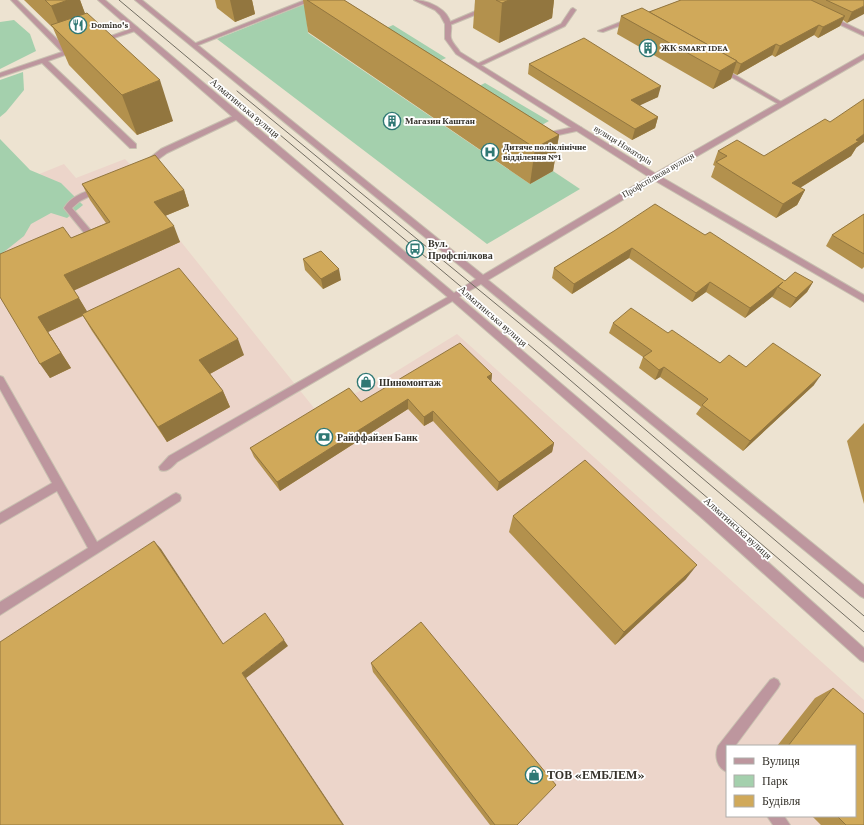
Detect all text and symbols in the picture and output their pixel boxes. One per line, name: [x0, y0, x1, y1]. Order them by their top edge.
restaurant icon: Domino's: [68, 15, 88, 35]
place label: Domino's: [91, 20, 128, 30]
building icon: ЖК SMART IDEA: [638, 38, 658, 58]
place label: ЖК SMART IDEA: [661, 43, 728, 53]
street label: Алматинська вулиця: [208, 76, 282, 140]
building icon: Магазин Каштан: [382, 111, 402, 131]
place label: Магазин Каштан: [405, 116, 475, 126]
street label: вулиця Новаторів: [592, 123, 654, 167]
hospital icon: Дитяче поліклінічне відділення №1: [480, 142, 500, 162]
place label: Дитяче поліклінічне відділення №1: [503, 142, 586, 162]
street label: Профспілкова вулиця: [620, 150, 696, 200]
place label: Вул. Профспілкова: [428, 238, 493, 261]
bus stop icon: Вул. Профспілкова: [405, 239, 425, 259]
street label: Алматинська вулиця: [457, 283, 530, 349]
shop icon: Шиномонтаж: [356, 372, 376, 392]
place label: Шиномонтаж: [379, 377, 442, 388]
bank icon: Райффайзен Банк: [314, 427, 334, 447]
place label: Райффайзен Банк: [337, 432, 418, 443]
street label: Алматинська вулиця: [702, 495, 774, 561]
legend: [726, 745, 856, 817]
text: Вулиця: [762, 754, 800, 768]
shop icon: ТОВ «ЕМБЛЕМ»: [524, 765, 544, 785]
place label: ТОВ «ЕМБЛЕМ»: [547, 768, 645, 782]
text: Парк: [762, 774, 788, 788]
text: Будівля: [762, 794, 801, 808]

